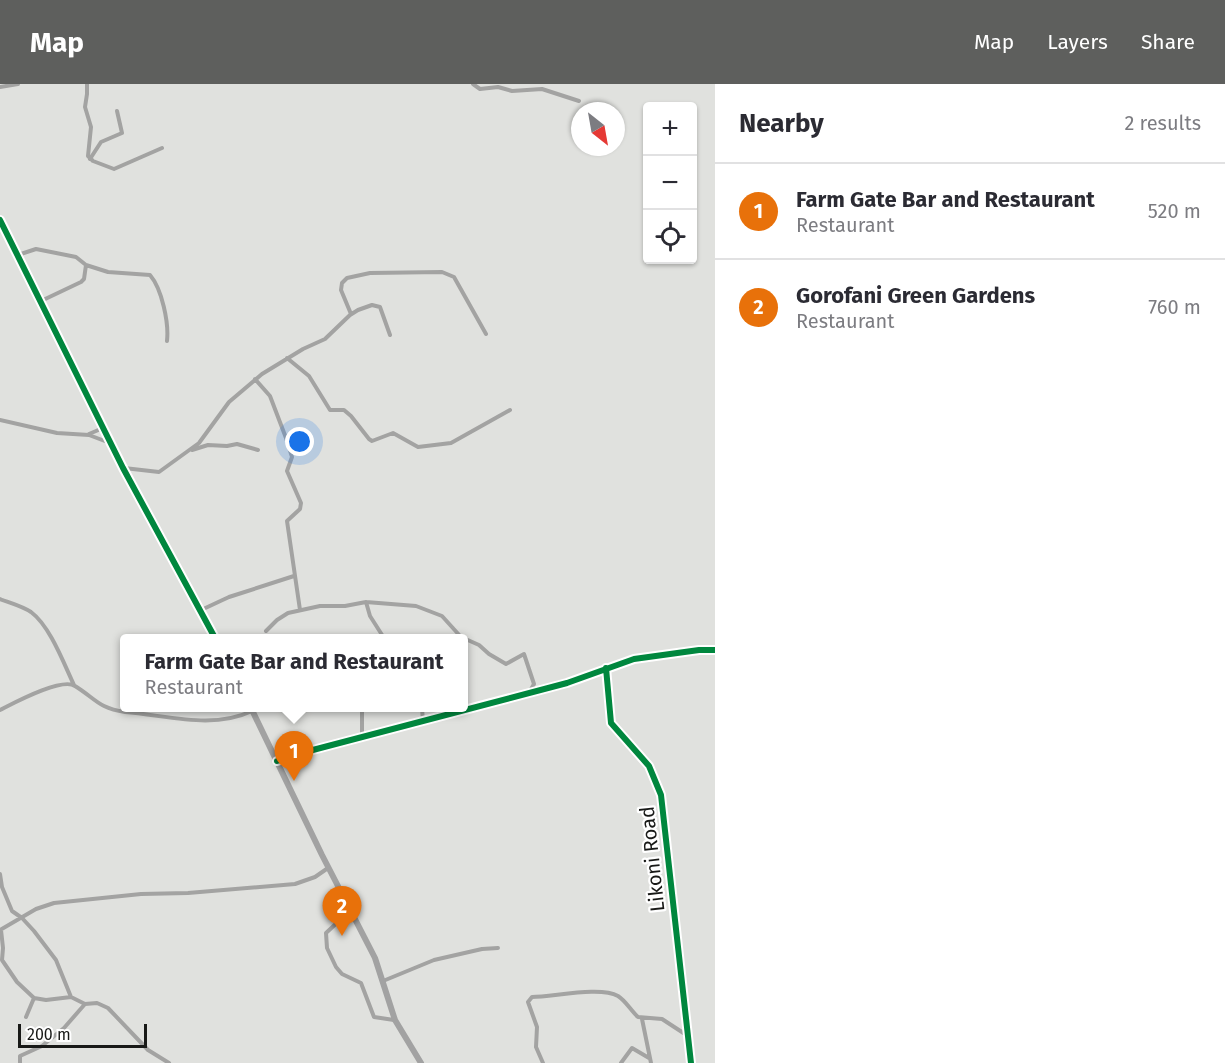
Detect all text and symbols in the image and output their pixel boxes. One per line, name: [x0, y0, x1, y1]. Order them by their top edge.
text: Map: [30, 26, 84, 59]
text: Map: [974, 29, 1014, 55]
text: Layers: [1047, 29, 1108, 55]
text: Share: [1141, 29, 1195, 55]
north arrow: [571, 102, 625, 156]
map controls: [643, 102, 697, 264]
button: +: [643, 102, 697, 156]
text: Nearby: [739, 108, 824, 139]
text: 2 results: [1124, 111, 1201, 135]
button: −: [643, 156, 697, 210]
text: Farm Gate Bar and Restaurant: [796, 186, 1095, 213]
text: 1: [754, 199, 763, 223]
text: 520 m: [1148, 199, 1201, 223]
button: locate: [643, 210, 697, 264]
text: Restaurant: [796, 213, 894, 237]
text: Gorofani Green Gardens: [796, 282, 1035, 309]
text: 2: [753, 295, 764, 319]
text: 760 m: [1148, 295, 1201, 319]
text: Restaurant: [796, 309, 894, 333]
your location: [285, 427, 314, 456]
popup: [120, 634, 468, 712]
text: Farm Gate Bar and Restaurant: [145, 648, 443, 675]
text: Restaurant: [145, 675, 243, 699]
pin: 1: [274, 732, 314, 781]
street label: Likoni Road: [635, 805, 669, 913]
pin: 2: [322, 886, 362, 936]
scale bar: [18, 1021, 147, 1048]
text: 200 m: [27, 1025, 71, 1044]

